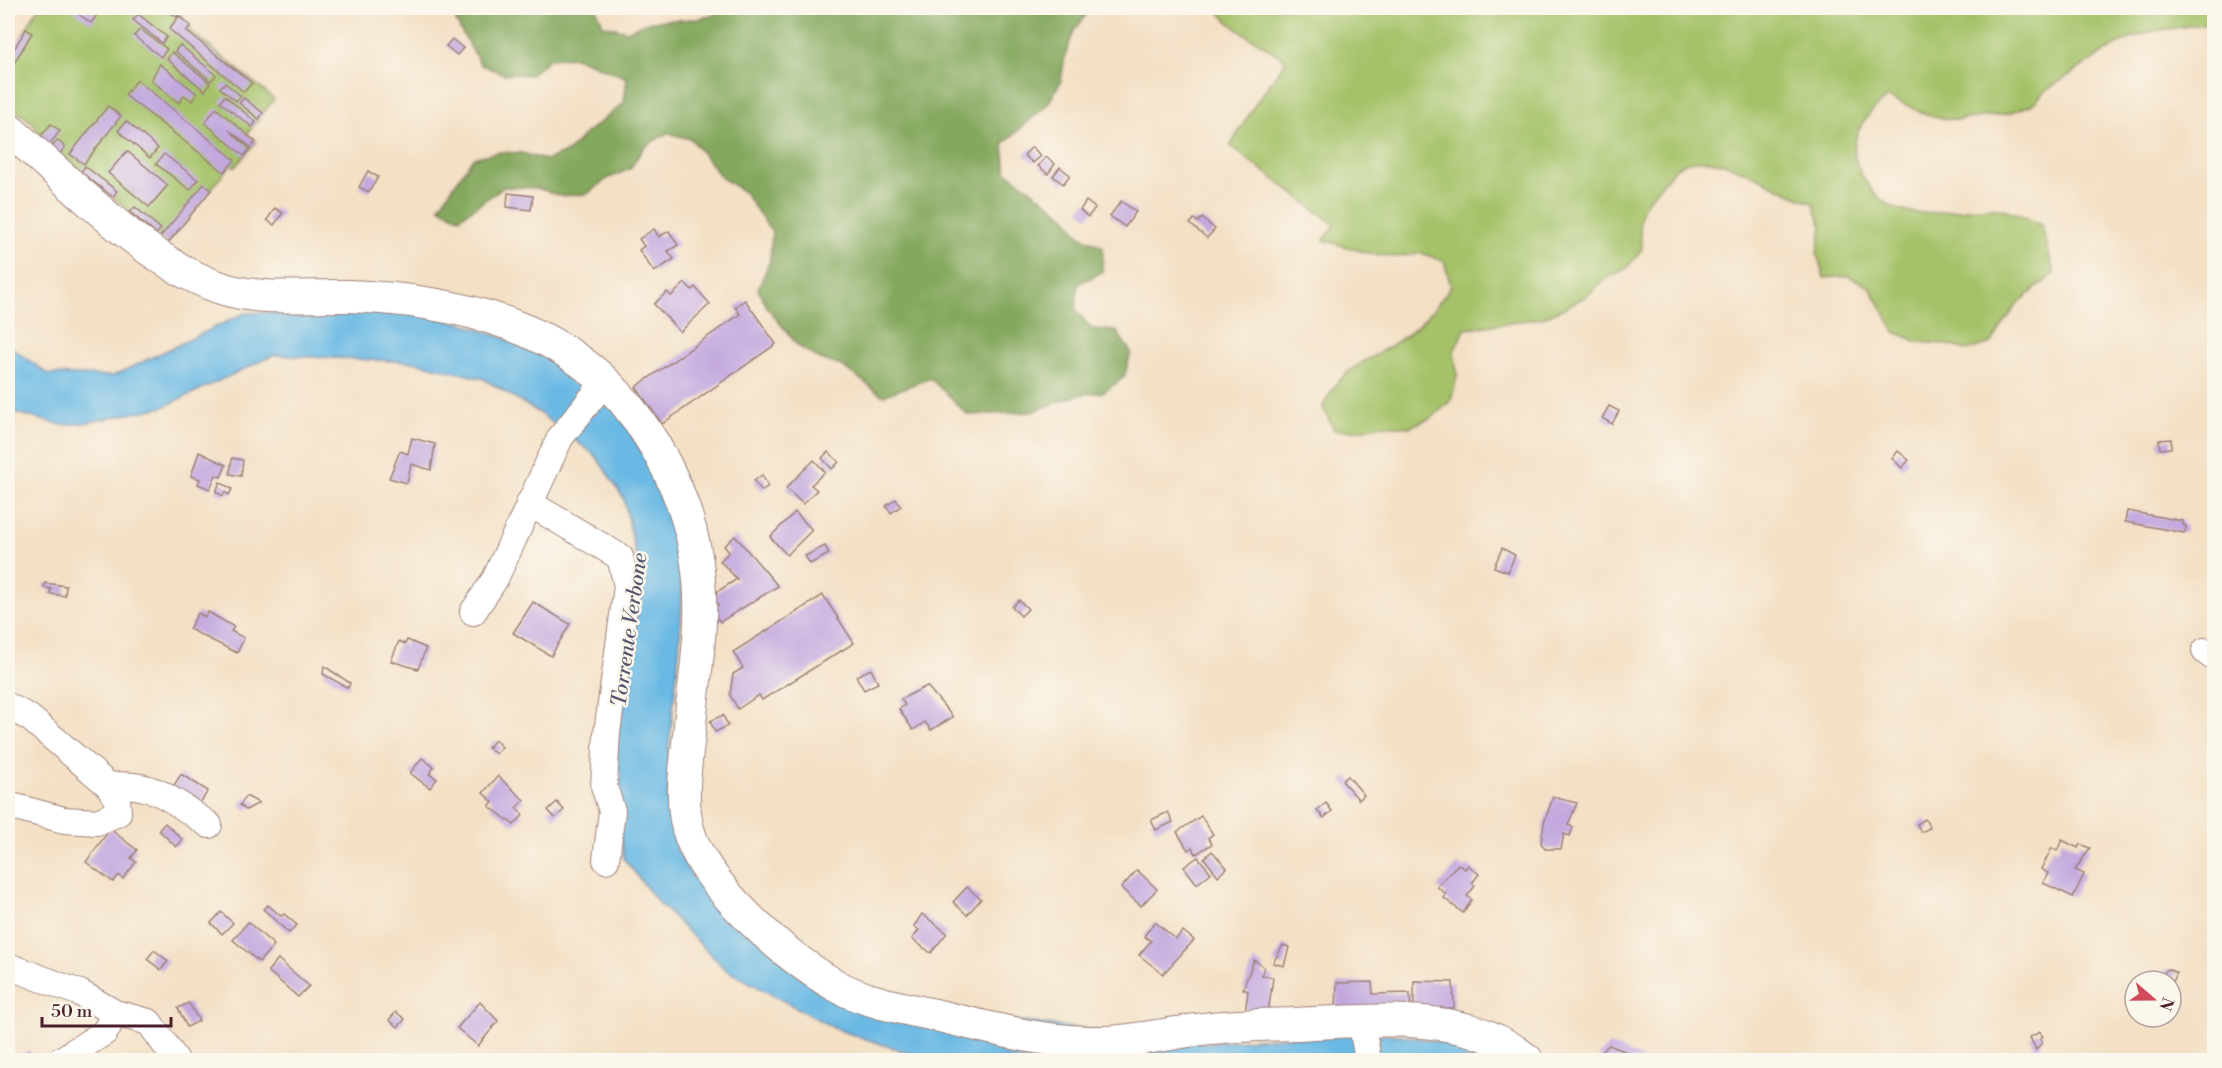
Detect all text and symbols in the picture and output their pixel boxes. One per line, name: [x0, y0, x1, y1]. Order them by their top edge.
water label: Torrente Verbone: [606, 551, 654, 709]
north arrow: [2123, 969, 2183, 1029]
scale bar: [42, 990, 171, 1028]
text: N: [2154, 994, 2178, 1013]
text: 50 m: [51, 1000, 93, 1023]

